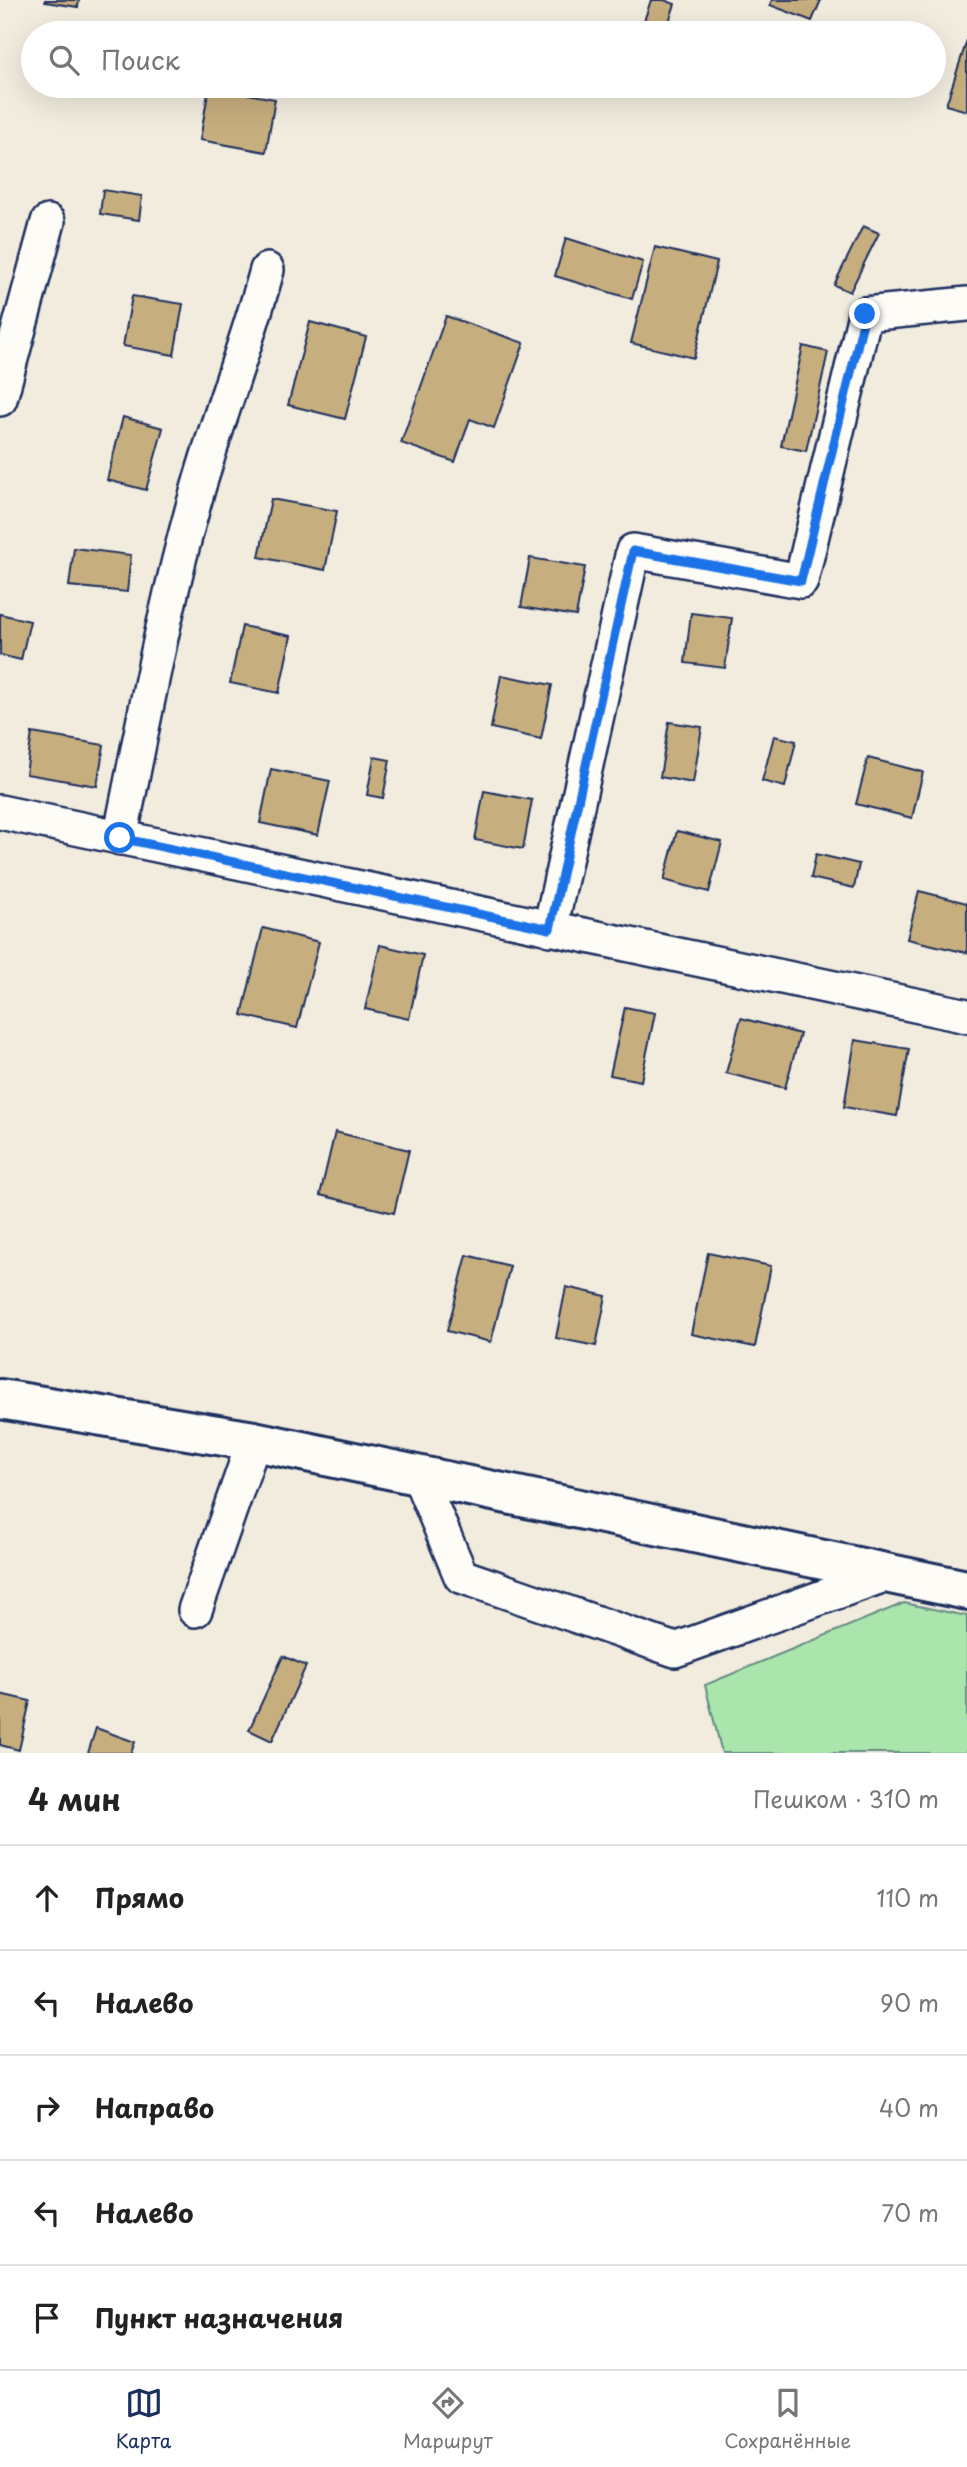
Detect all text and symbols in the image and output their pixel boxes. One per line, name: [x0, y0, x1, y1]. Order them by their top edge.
search box: [21, 21, 946, 98]
text: Поиск: [101, 40, 180, 79]
icon: search: [45, 41, 83, 79]
route end: [849, 298, 880, 329]
route start: [104, 822, 135, 853]
text: 4 мин: [28, 1776, 121, 1821]
text: Пешком · 310 m: [753, 1781, 939, 1816]
text: Прямо: [95, 1878, 184, 1917]
icon: ahead: [28, 1879, 66, 1917]
text: 110 m: [877, 1880, 939, 1915]
text: Налево: [95, 1983, 193, 2022]
icon: left: [28, 1984, 66, 2022]
text: 90 m: [880, 1985, 939, 2020]
text: Направо: [95, 2088, 214, 2127]
icon: right: [28, 2089, 66, 2127]
text: 40 m: [879, 2090, 939, 2125]
text: Налево: [95, 2193, 193, 2232]
icon: left: [28, 2194, 66, 2232]
text: 70 m: [881, 2195, 939, 2230]
text: Пункт назначения: [95, 2298, 343, 2337]
icon: arrive: [28, 2299, 66, 2337]
tab: Карта: [116, 2384, 172, 2454]
tab: Маршрут: [403, 2384, 493, 2454]
tab: Сохранённые: [724, 2384, 851, 2454]

